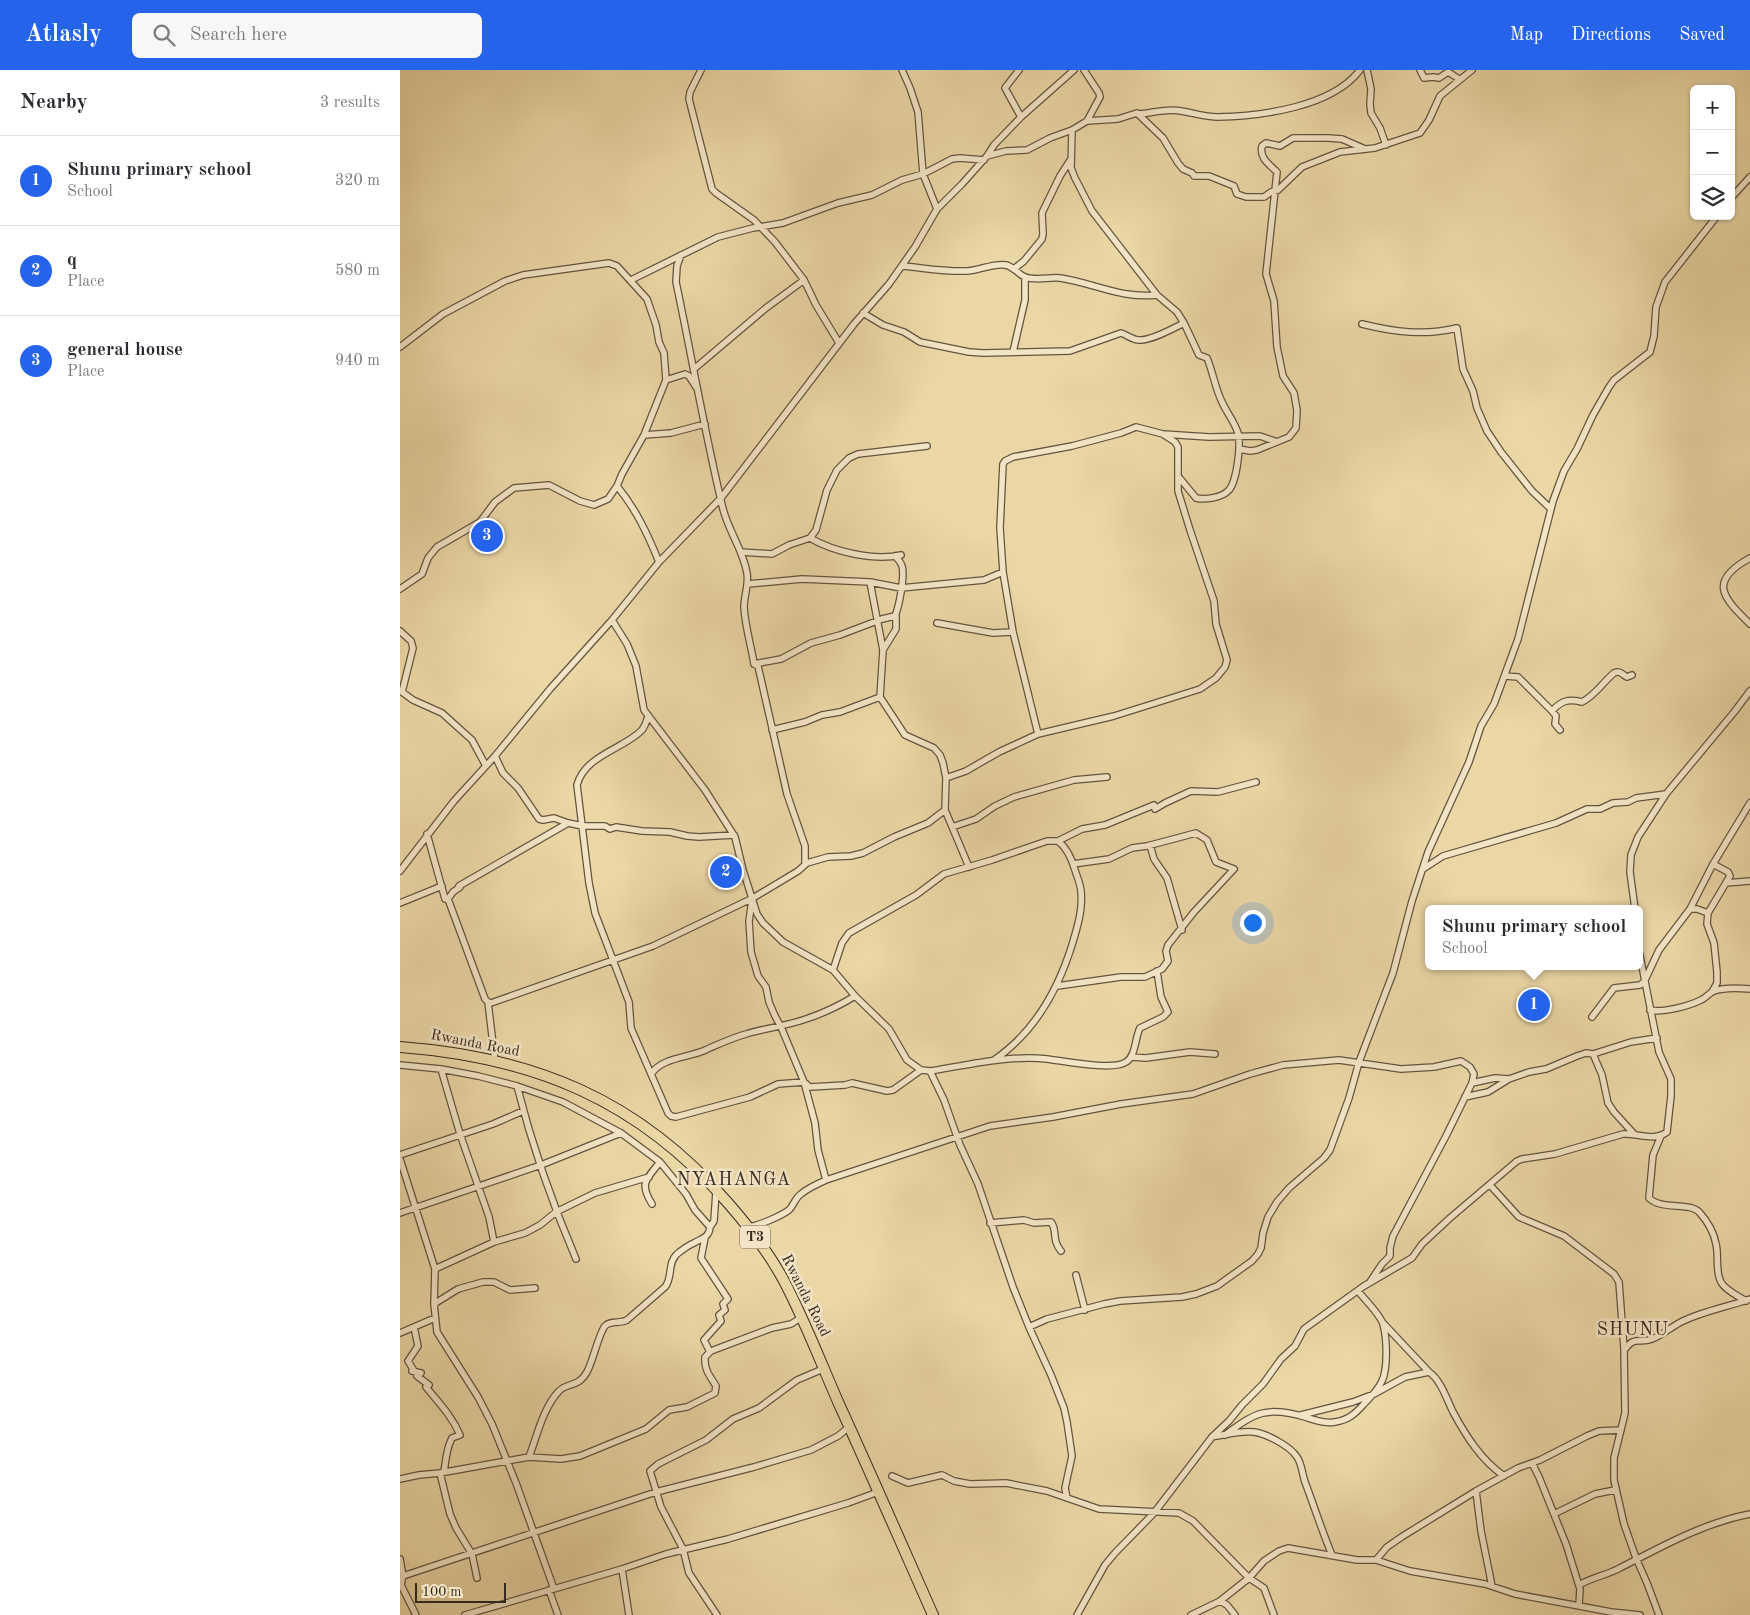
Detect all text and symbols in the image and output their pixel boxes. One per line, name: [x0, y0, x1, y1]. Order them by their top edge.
search box: [132, 13, 482, 58]
icon: search: [150, 21, 178, 49]
text: Atlasly: [25, 23, 102, 47]
text: Search here: [190, 26, 287, 45]
text: Map: [1510, 26, 1543, 44]
text: Directions: [1571, 26, 1651, 44]
text: Saved: [1679, 26, 1725, 44]
map controls: [1690, 85, 1735, 220]
button: +: [1690, 85, 1735, 130]
text: Nearby: [20, 92, 88, 113]
text: 3 results: [320, 95, 380, 111]
button: −: [1690, 130, 1735, 175]
text: Shunu primary school: [67, 161, 252, 180]
text: 1: [31, 173, 41, 189]
text: 320 m: [335, 173, 380, 189]
button: layers: [1690, 175, 1735, 220]
text: School: [67, 184, 113, 200]
text: q: [67, 251, 77, 270]
text: 2: [31, 263, 41, 279]
text: 580 m: [335, 263, 380, 279]
text: Place: [67, 274, 104, 290]
text: general house: [67, 341, 183, 360]
text: 3: [31, 353, 41, 369]
text: 940 m: [335, 353, 380, 369]
text: Place: [67, 364, 104, 380]
pin: 3: [471, 517, 503, 555]
pin: 2: [710, 853, 742, 891]
popup: [1425, 905, 1643, 970]
your location: [1240, 910, 1266, 936]
text: Shunu primary school: [1442, 918, 1626, 937]
text: School: [1442, 941, 1488, 957]
pin: 1: [1518, 986, 1550, 1024]
street label: Rwanda Road: [429, 1028, 521, 1060]
district label: NYAHANGA: [677, 1171, 791, 1189]
road number: T3: [740, 1226, 770, 1248]
street label: Rwanda Road: [778, 1252, 832, 1340]
district label: SHUNU: [1597, 1321, 1669, 1339]
scale bar: [415, 1580, 506, 1603]
text: 100 m: [422, 1585, 461, 1599]

